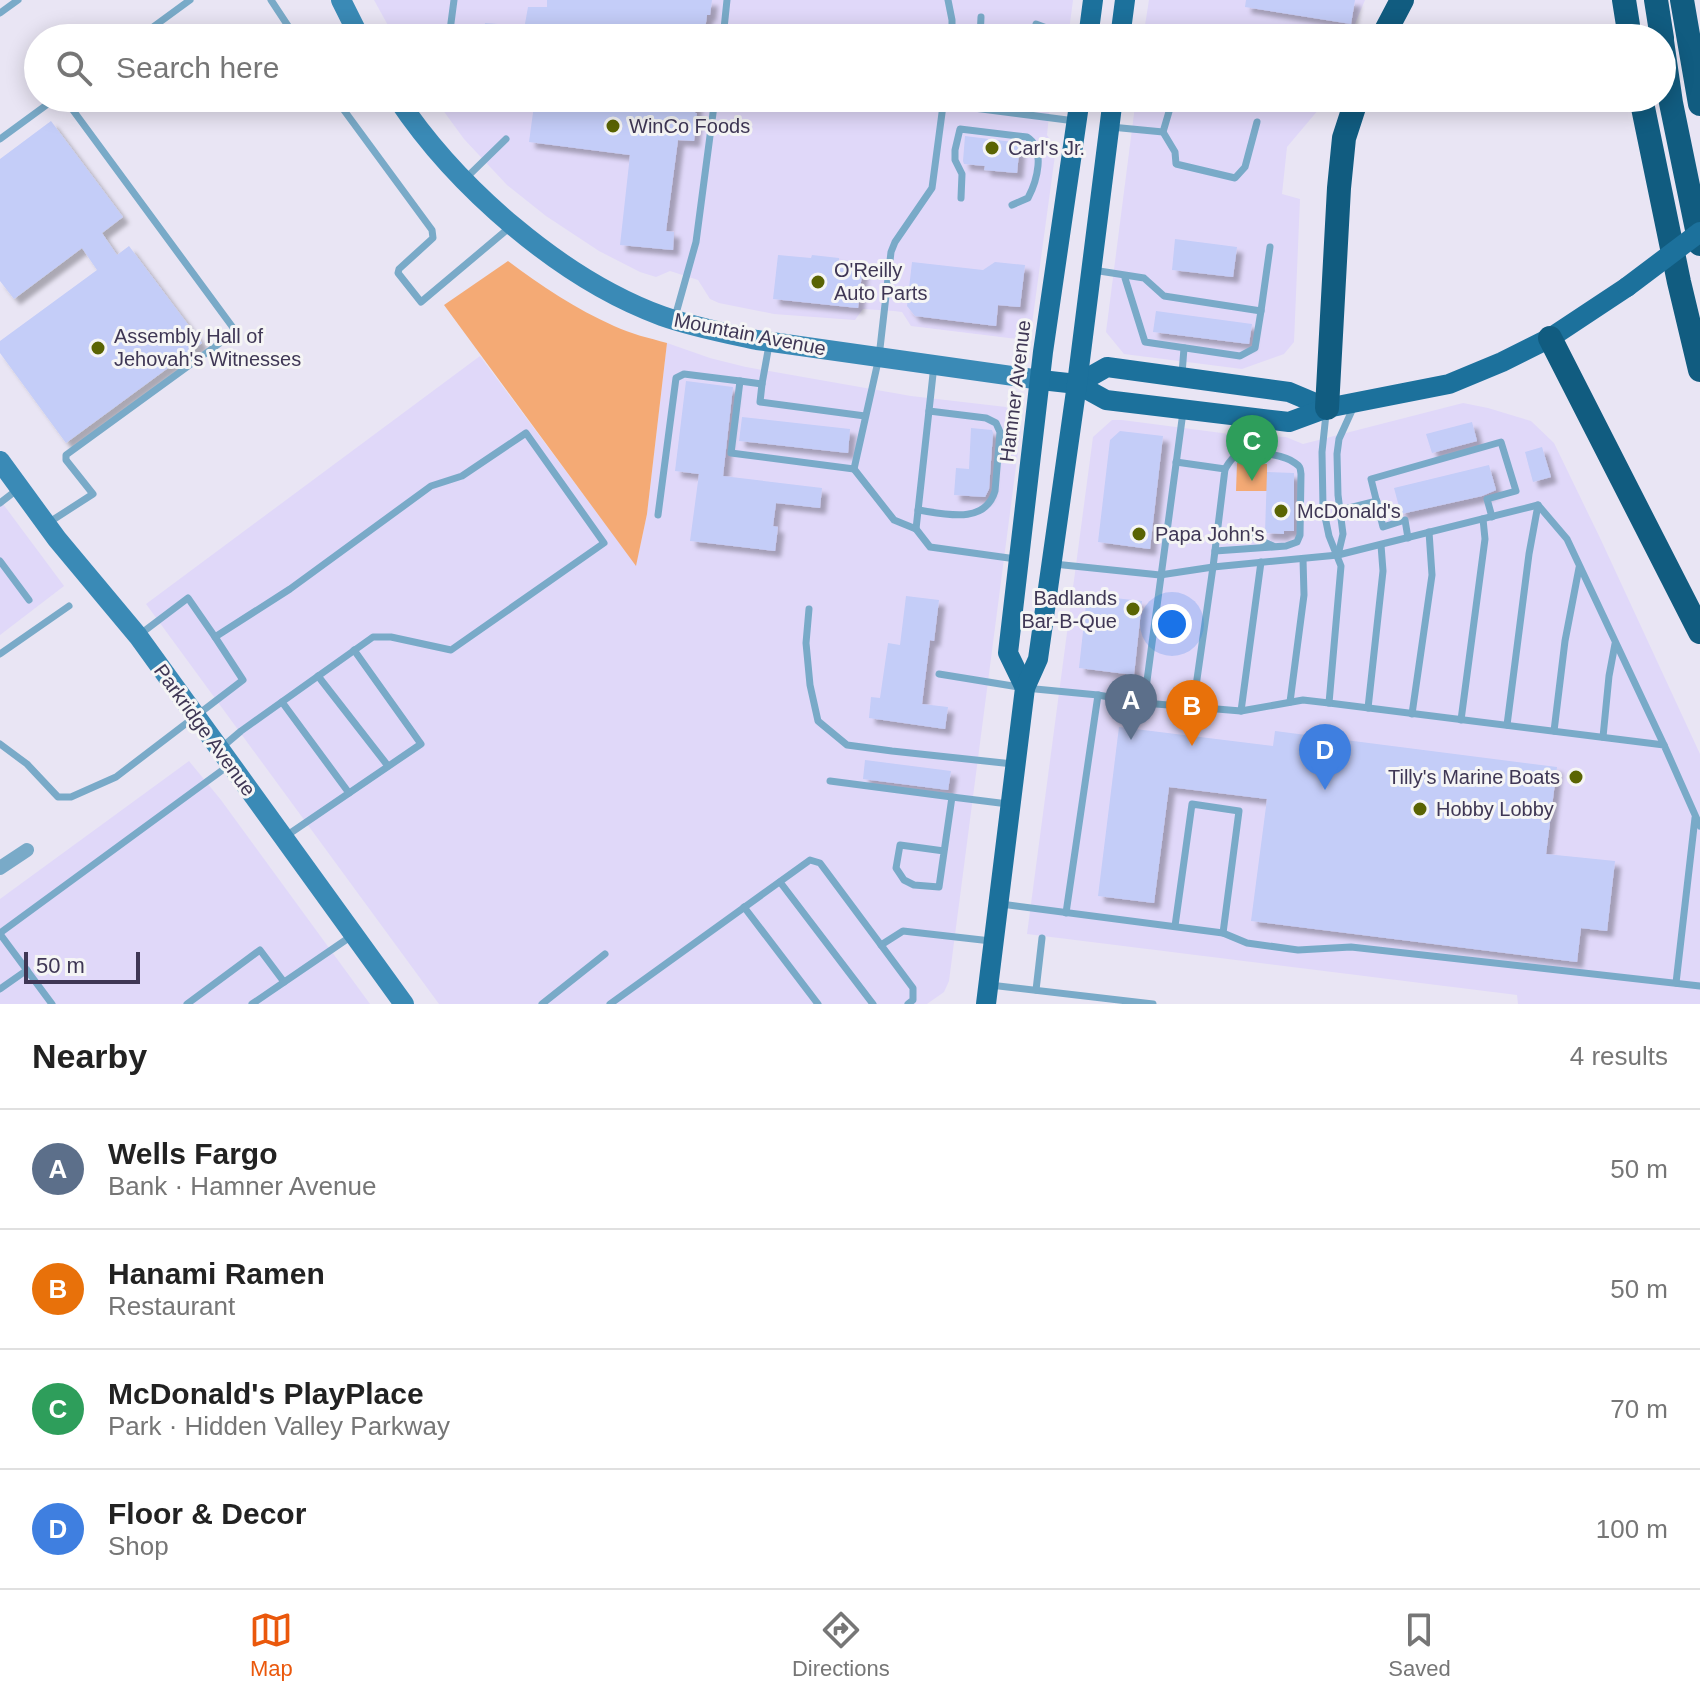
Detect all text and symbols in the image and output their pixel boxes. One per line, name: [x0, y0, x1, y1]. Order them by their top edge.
search box: [24, 24, 1676, 112]
icon: search: [52, 46, 96, 90]
text: Search here: [116, 51, 279, 84]
place label: WinCo Foods: [629, 115, 750, 137]
marker: WinCo Foods: [604, 117, 622, 135]
place label: Carl's Jr.: [1008, 137, 1085, 159]
marker: Carl's Jr.: [983, 139, 1001, 157]
place label: O'Reilly Auto Parts: [834, 259, 927, 304]
marker: O'Reilly Auto Parts: [809, 273, 827, 291]
street label: Mountain Avenue: [672, 308, 828, 360]
street label: Hamner Avenue: [995, 319, 1035, 463]
place label: Assembly Hall of Jehovah's Witnesses: [114, 325, 301, 370]
marker: Assembly Hall of Jehovah's Witnesses: [89, 339, 107, 357]
pin: C: [1226, 415, 1278, 481]
place label: McDonald's: [1297, 500, 1401, 522]
marker: McDonald's: [1272, 502, 1290, 520]
place label: Papa John's: [1155, 523, 1264, 545]
marker: Papa John's: [1130, 525, 1148, 543]
place label: Badlands Bar-B-Que: [1021, 587, 1117, 632]
marker: Badlands Bar-B-Que: [1124, 600, 1142, 618]
your location: [1152, 604, 1192, 644]
street label: Parkridge Avenue: [150, 660, 260, 800]
pin: A: [1105, 674, 1157, 740]
pin: B: [1166, 680, 1218, 746]
pin: D: [1299, 724, 1351, 790]
place label: Tilly's Marine Boats: [1388, 766, 1560, 788]
marker: Tilly's Marine Boats: [1567, 768, 1585, 786]
place label: Hobby Lobby: [1436, 798, 1554, 820]
marker: Hobby Lobby: [1411, 800, 1429, 818]
scale bar: [24, 948, 140, 984]
text: 50 m: [36, 953, 85, 978]
text: Nearby: [32, 1037, 147, 1075]
text: 4 results: [1570, 1041, 1668, 1071]
text: Wells Fargo: [108, 1137, 277, 1170]
text: A: [49, 1154, 67, 1184]
text: 50 m: [1610, 1154, 1668, 1184]
text: Bank · Hamner Avenue: [108, 1171, 376, 1201]
text: Hanami Ramen: [108, 1257, 325, 1290]
text: B: [49, 1274, 67, 1304]
text: 50 m: [1610, 1274, 1668, 1304]
text: Restaurant: [108, 1291, 235, 1321]
text: McDonald's PlayPlace: [108, 1377, 424, 1410]
text: C: [49, 1394, 67, 1424]
text: 70 m: [1610, 1394, 1668, 1424]
text: Park · Hidden Valley Parkway: [108, 1411, 450, 1441]
text: Floor & Decor: [108, 1497, 306, 1530]
text: D: [49, 1514, 67, 1544]
text: 100 m: [1596, 1514, 1668, 1544]
text: Shop: [108, 1531, 169, 1561]
tab: Map: [249, 1608, 293, 1682]
tab: Directions: [792, 1608, 890, 1682]
tab: Saved: [1388, 1608, 1451, 1682]

